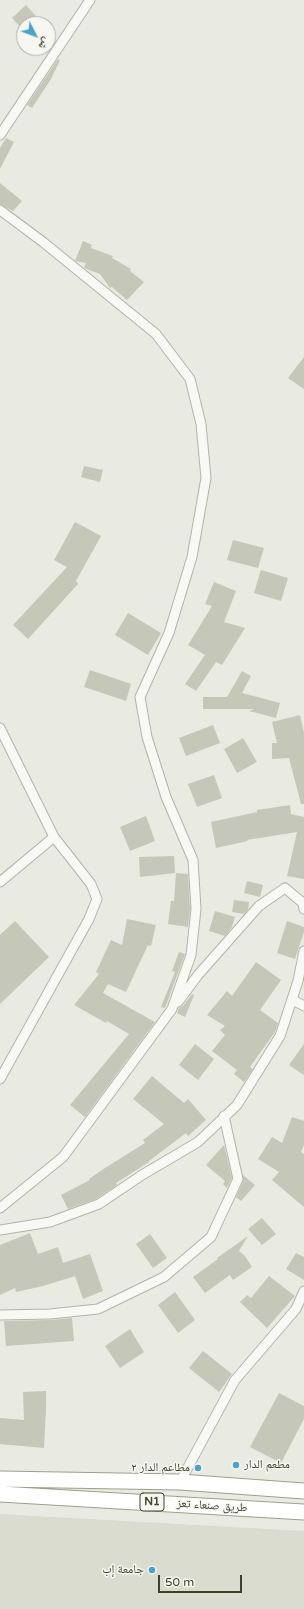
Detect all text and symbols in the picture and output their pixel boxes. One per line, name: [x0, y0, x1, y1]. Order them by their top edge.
north arrow: [16, 16, 56, 56]
text: ش: [36, 35, 53, 52]
place label: مطعم الدار: [244, 1458, 290, 1472]
marker: مطعم الدار: [231, 1460, 241, 1470]
place label: مطاعم الدار ٢: [131, 1461, 190, 1475]
marker: مطاعم الدار ٢: [193, 1463, 203, 1473]
road number: N1: [140, 1493, 164, 1511]
street label: طريق صنعاء تعز: [176, 1496, 248, 1516]
place label: جامعة إب: [102, 1563, 144, 1577]
marker: جامعة إب: [147, 1565, 157, 1575]
scale bar: [160, 1567, 244, 1593]
text: 50 m: [165, 1575, 194, 1589]

